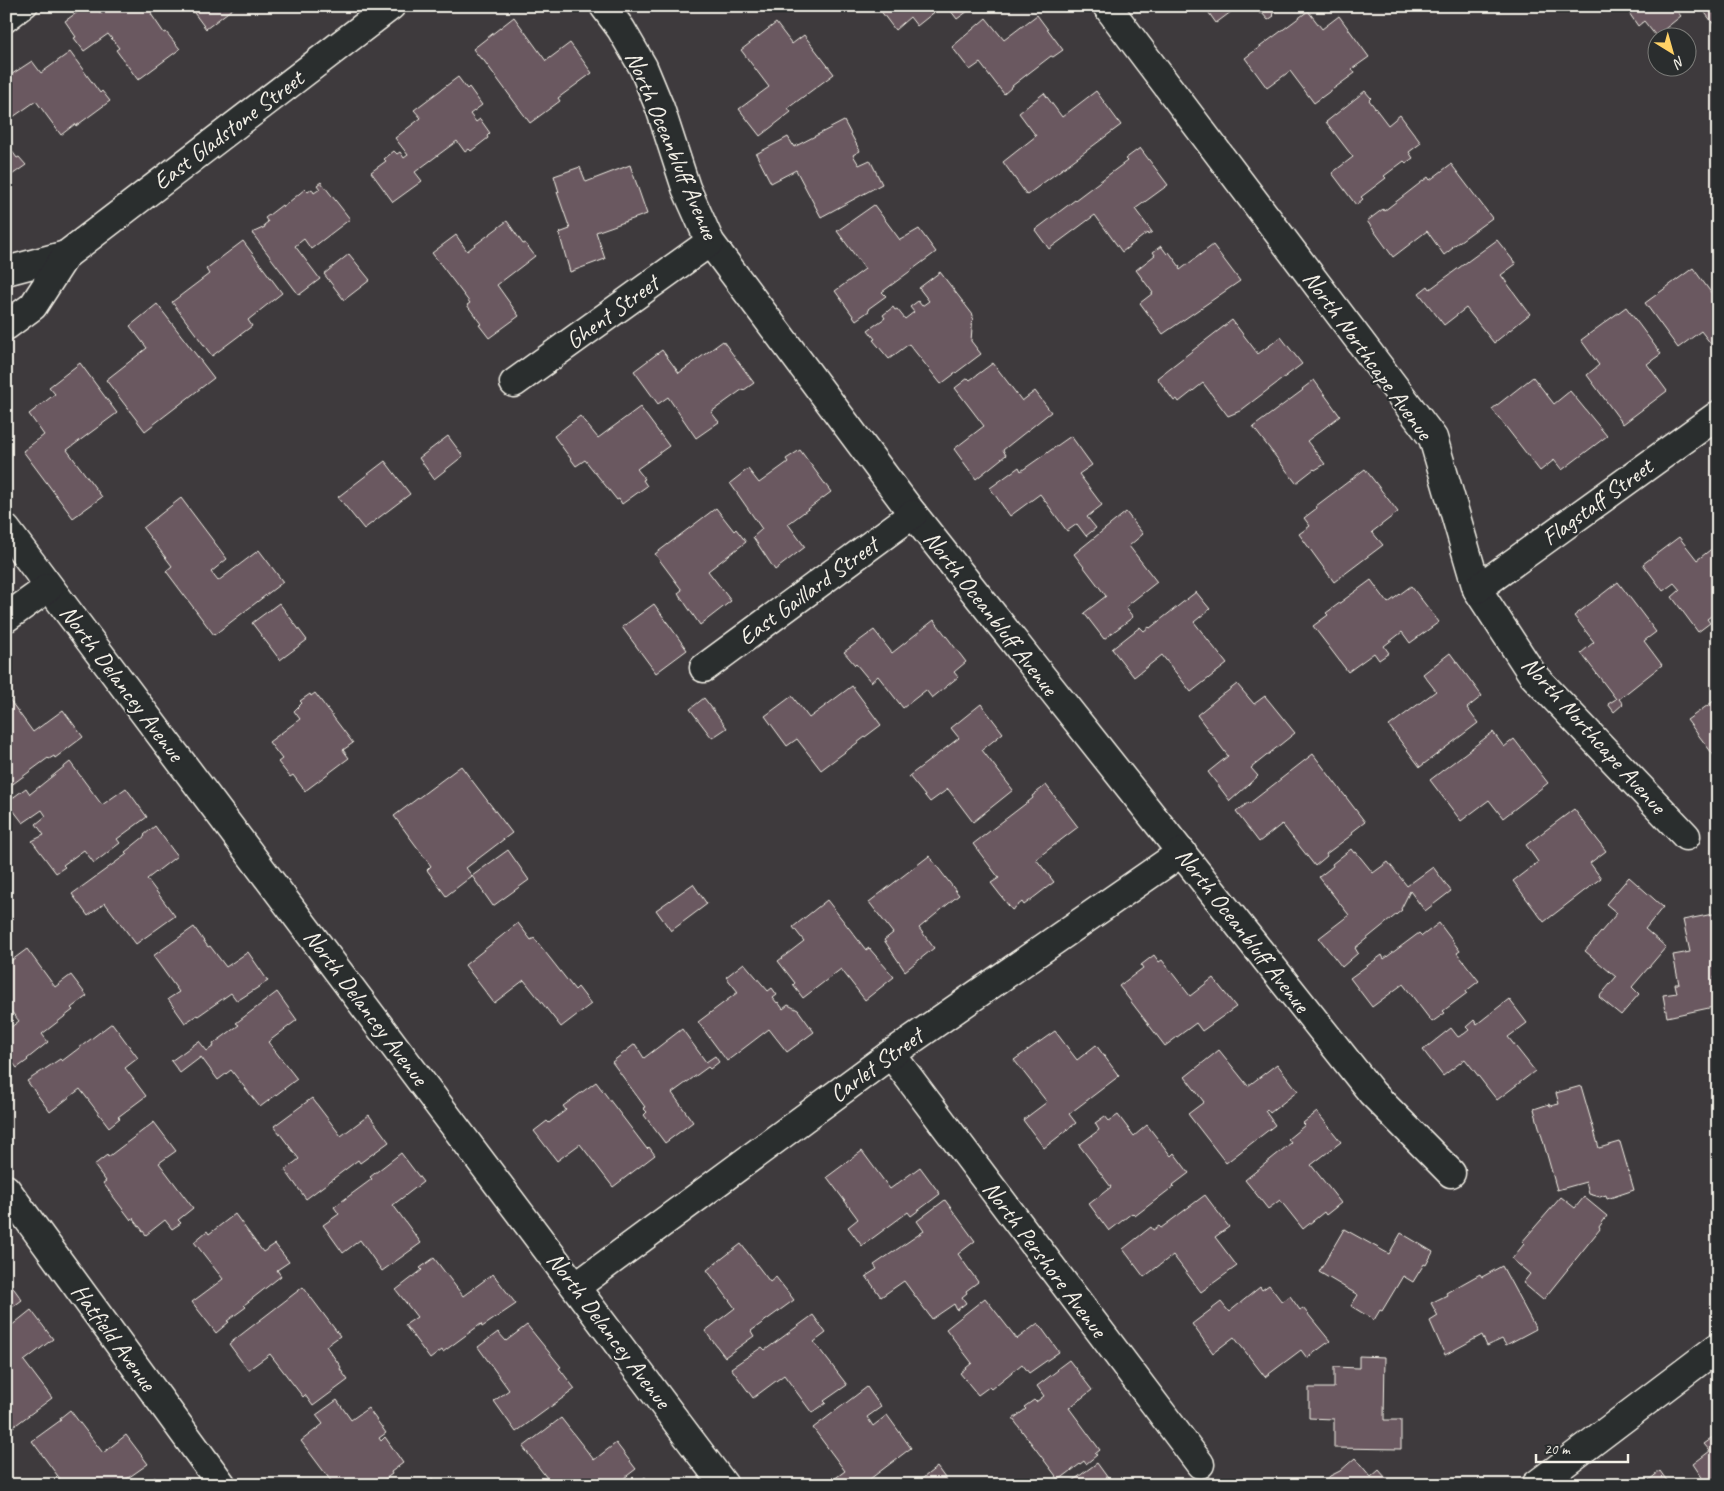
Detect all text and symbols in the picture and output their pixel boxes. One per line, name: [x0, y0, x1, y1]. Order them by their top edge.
north arrow: [1646, 28, 1696, 78]
street label: North Oceanbluff Avenue: [619, 47, 726, 246]
text: N: [1669, 53, 1688, 73]
street label: East Gladstone Street: [147, 62, 311, 196]
street label: North Northcape Avenue: [1297, 264, 1441, 447]
street label: Ghent Street: [560, 267, 667, 356]
street label: Flagstaff Street: [1536, 451, 1660, 552]
street label: North Oceanbluff Avenue: [917, 524, 1066, 703]
street label: East Gaillard Street: [732, 528, 886, 652]
street label: North Delancey Avenue: [53, 599, 192, 769]
street label: North Northcape Avenue: [1515, 650, 1674, 822]
street label: North Oceanbluff Avenue: [1169, 841, 1318, 1020]
street label: North Delancey Avenue: [297, 923, 436, 1093]
street label: Carlet Street: [823, 1019, 931, 1109]
street label: North Pershore Avenue: [976, 1175, 1115, 1345]
street label: North Delancey Avenue: [540, 1246, 679, 1416]
street label: Hatfield Avenue: [65, 1278, 164, 1398]
scale bar: [1536, 1431, 1629, 1463]
text: 20 m: [1544, 1440, 1571, 1459]

